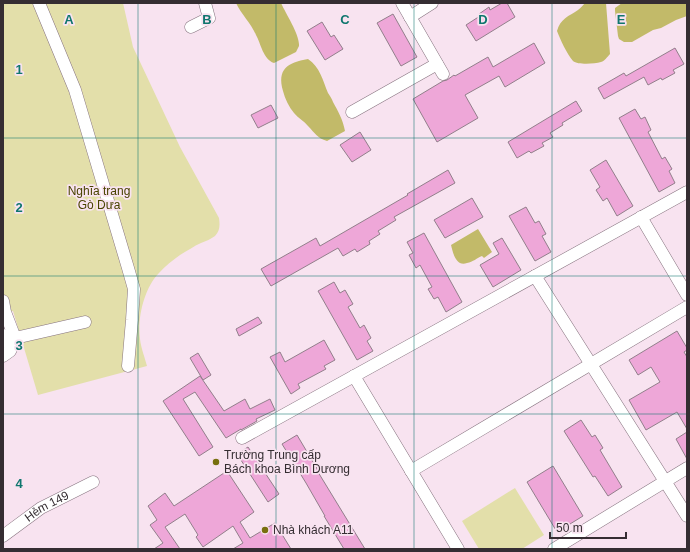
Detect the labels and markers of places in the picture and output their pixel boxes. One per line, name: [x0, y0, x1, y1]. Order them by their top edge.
place label: Trường Trung cấp Bách khoa Bình Dương: [224, 448, 350, 476]
marker: Trường Trung cấp Bách khoa Bình Dương: [211, 457, 221, 467]
place label: Nhà khách A11: [273, 523, 354, 537]
marker: Nhà khách A11: [260, 525, 270, 535]

